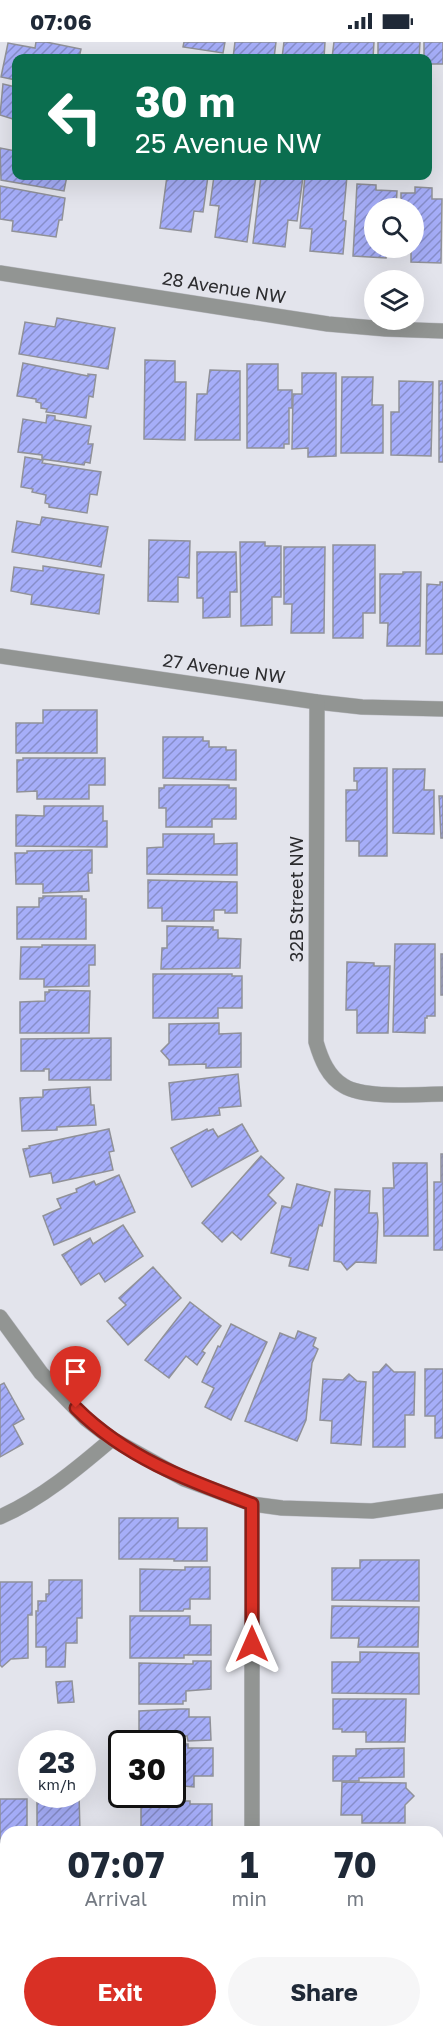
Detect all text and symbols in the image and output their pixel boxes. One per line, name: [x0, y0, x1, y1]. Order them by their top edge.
text: 07:06: [30, 8, 92, 35]
text: 30 m: [135, 76, 235, 126]
icon: left: [36, 78, 114, 156]
text: 25 Avenue NW: [135, 127, 322, 159]
map controls: [364, 198, 424, 330]
button: search: [364, 198, 424, 258]
street label: 28 Avenue NW: [161, 266, 288, 308]
button: layers: [364, 270, 424, 330]
street label: 27 Avenue NW: [161, 649, 287, 687]
street label: 32B Street NW: [285, 836, 307, 962]
pin: [50, 1346, 101, 1408]
icon: arrive: [59, 1355, 92, 1388]
position arrow: [220, 1612, 284, 1676]
speed limit sign: 30: [108, 1730, 186, 1808]
text: 23: [39, 1744, 75, 1780]
text: km/h: [38, 1775, 76, 1793]
text: 07:07: [67, 1843, 165, 1886]
text: 1: [240, 1843, 259, 1886]
text: 70: [334, 1843, 377, 1886]
text: Arrival: [84, 1886, 147, 1910]
text: min: [232, 1886, 267, 1910]
text: m: [347, 1886, 364, 1910]
button: Exit: [24, 1957, 216, 2026]
button: Share: [228, 1957, 420, 2026]

